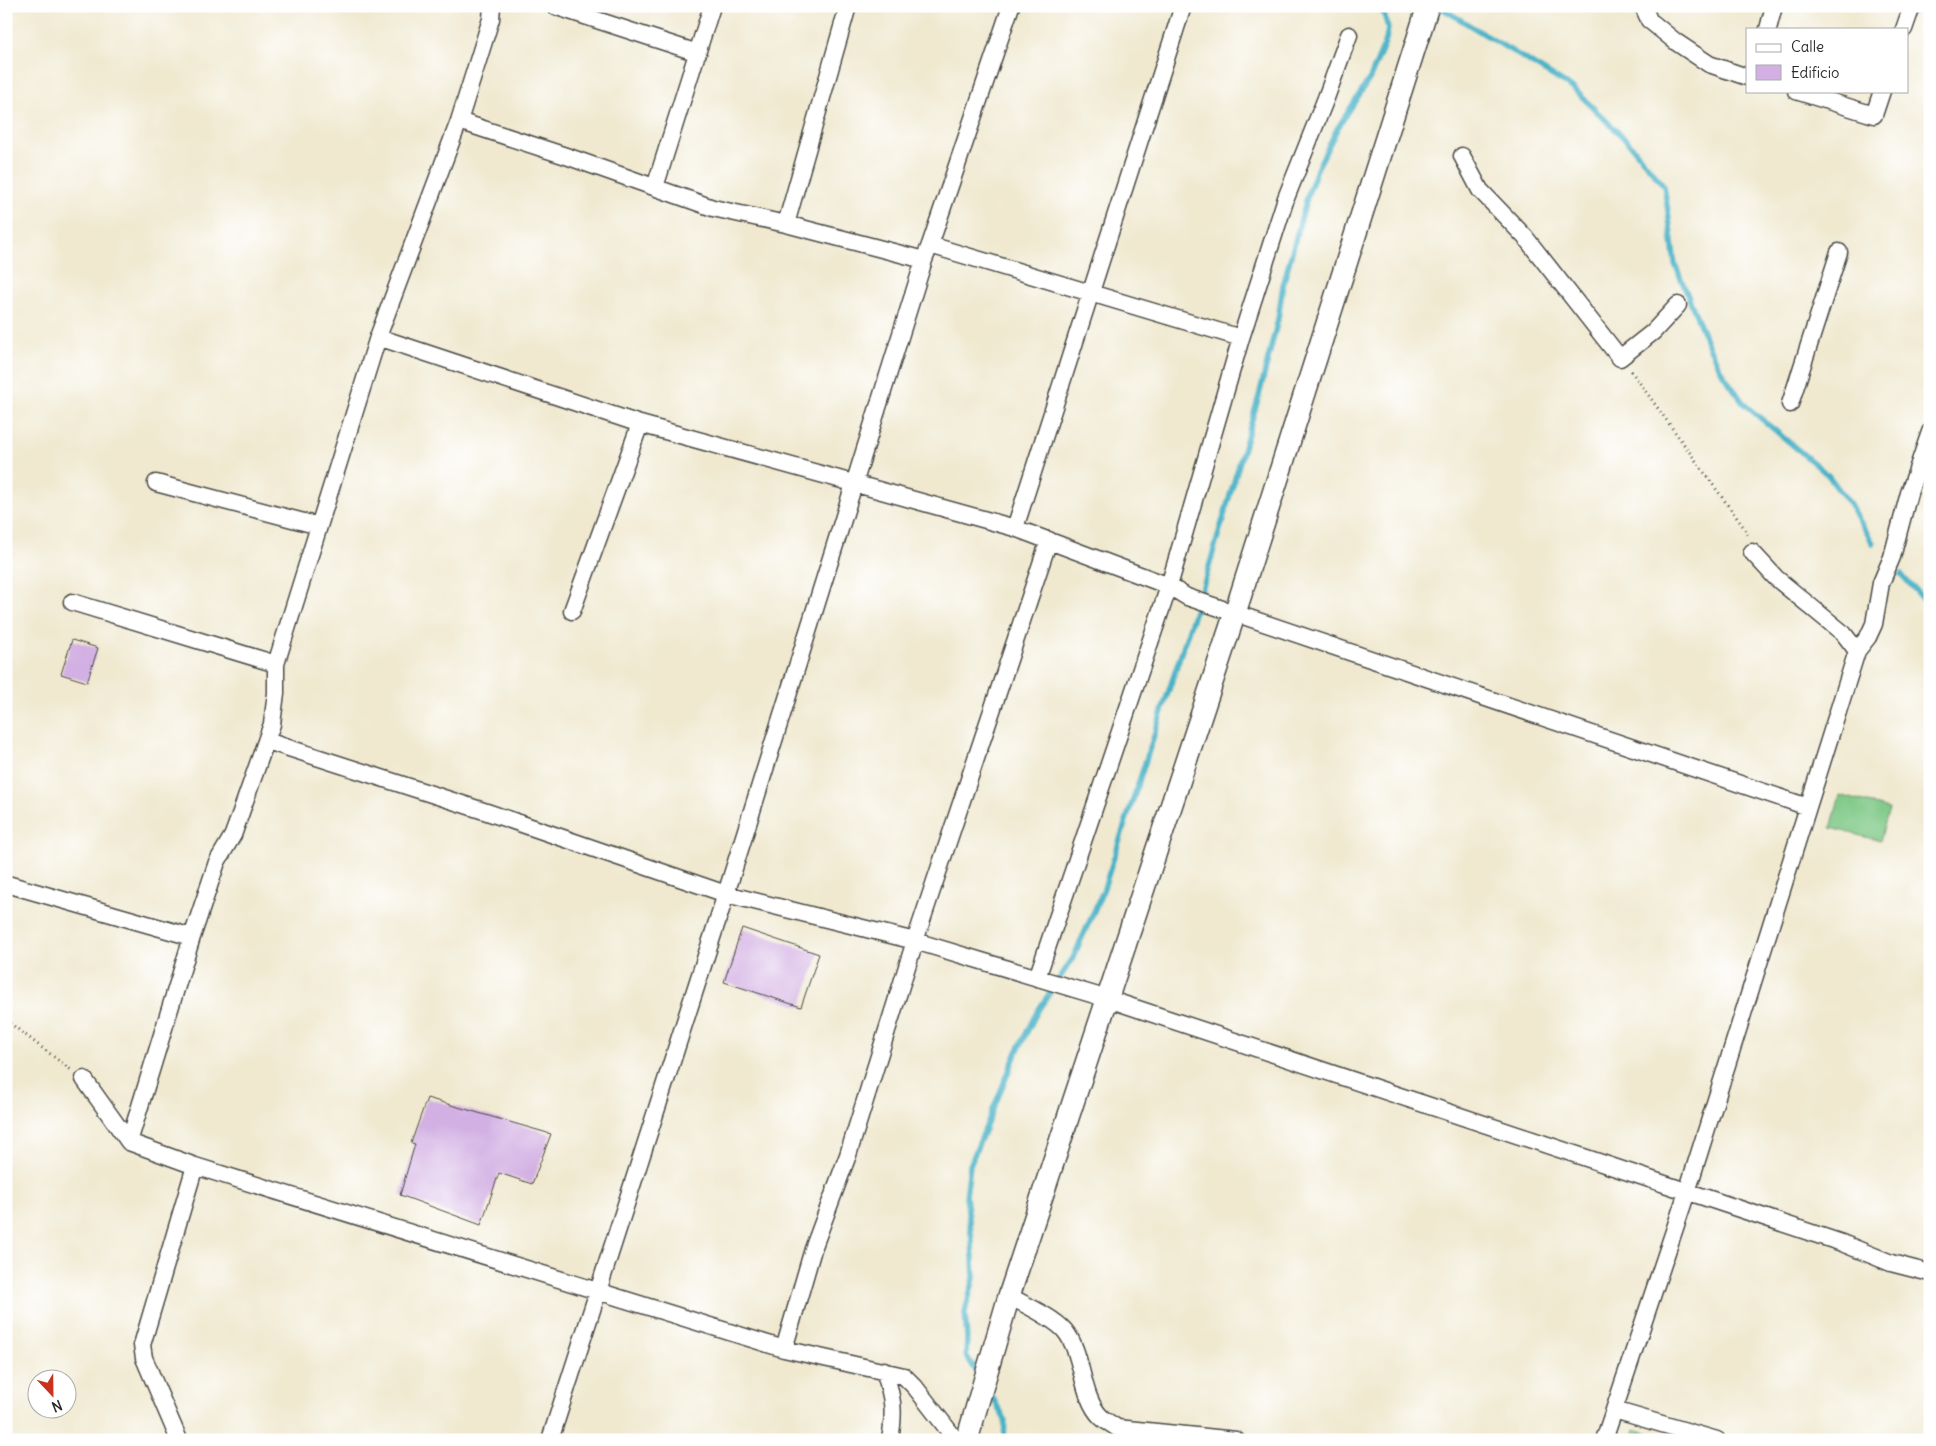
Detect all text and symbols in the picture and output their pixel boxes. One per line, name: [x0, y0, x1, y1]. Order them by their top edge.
legend: [1746, 28, 1908, 92]
text: Calle: [1791, 37, 1824, 56]
text: Edificio: [1791, 63, 1839, 82]
north arrow: [28, 1368, 78, 1418]
text: N: [49, 1396, 65, 1416]

